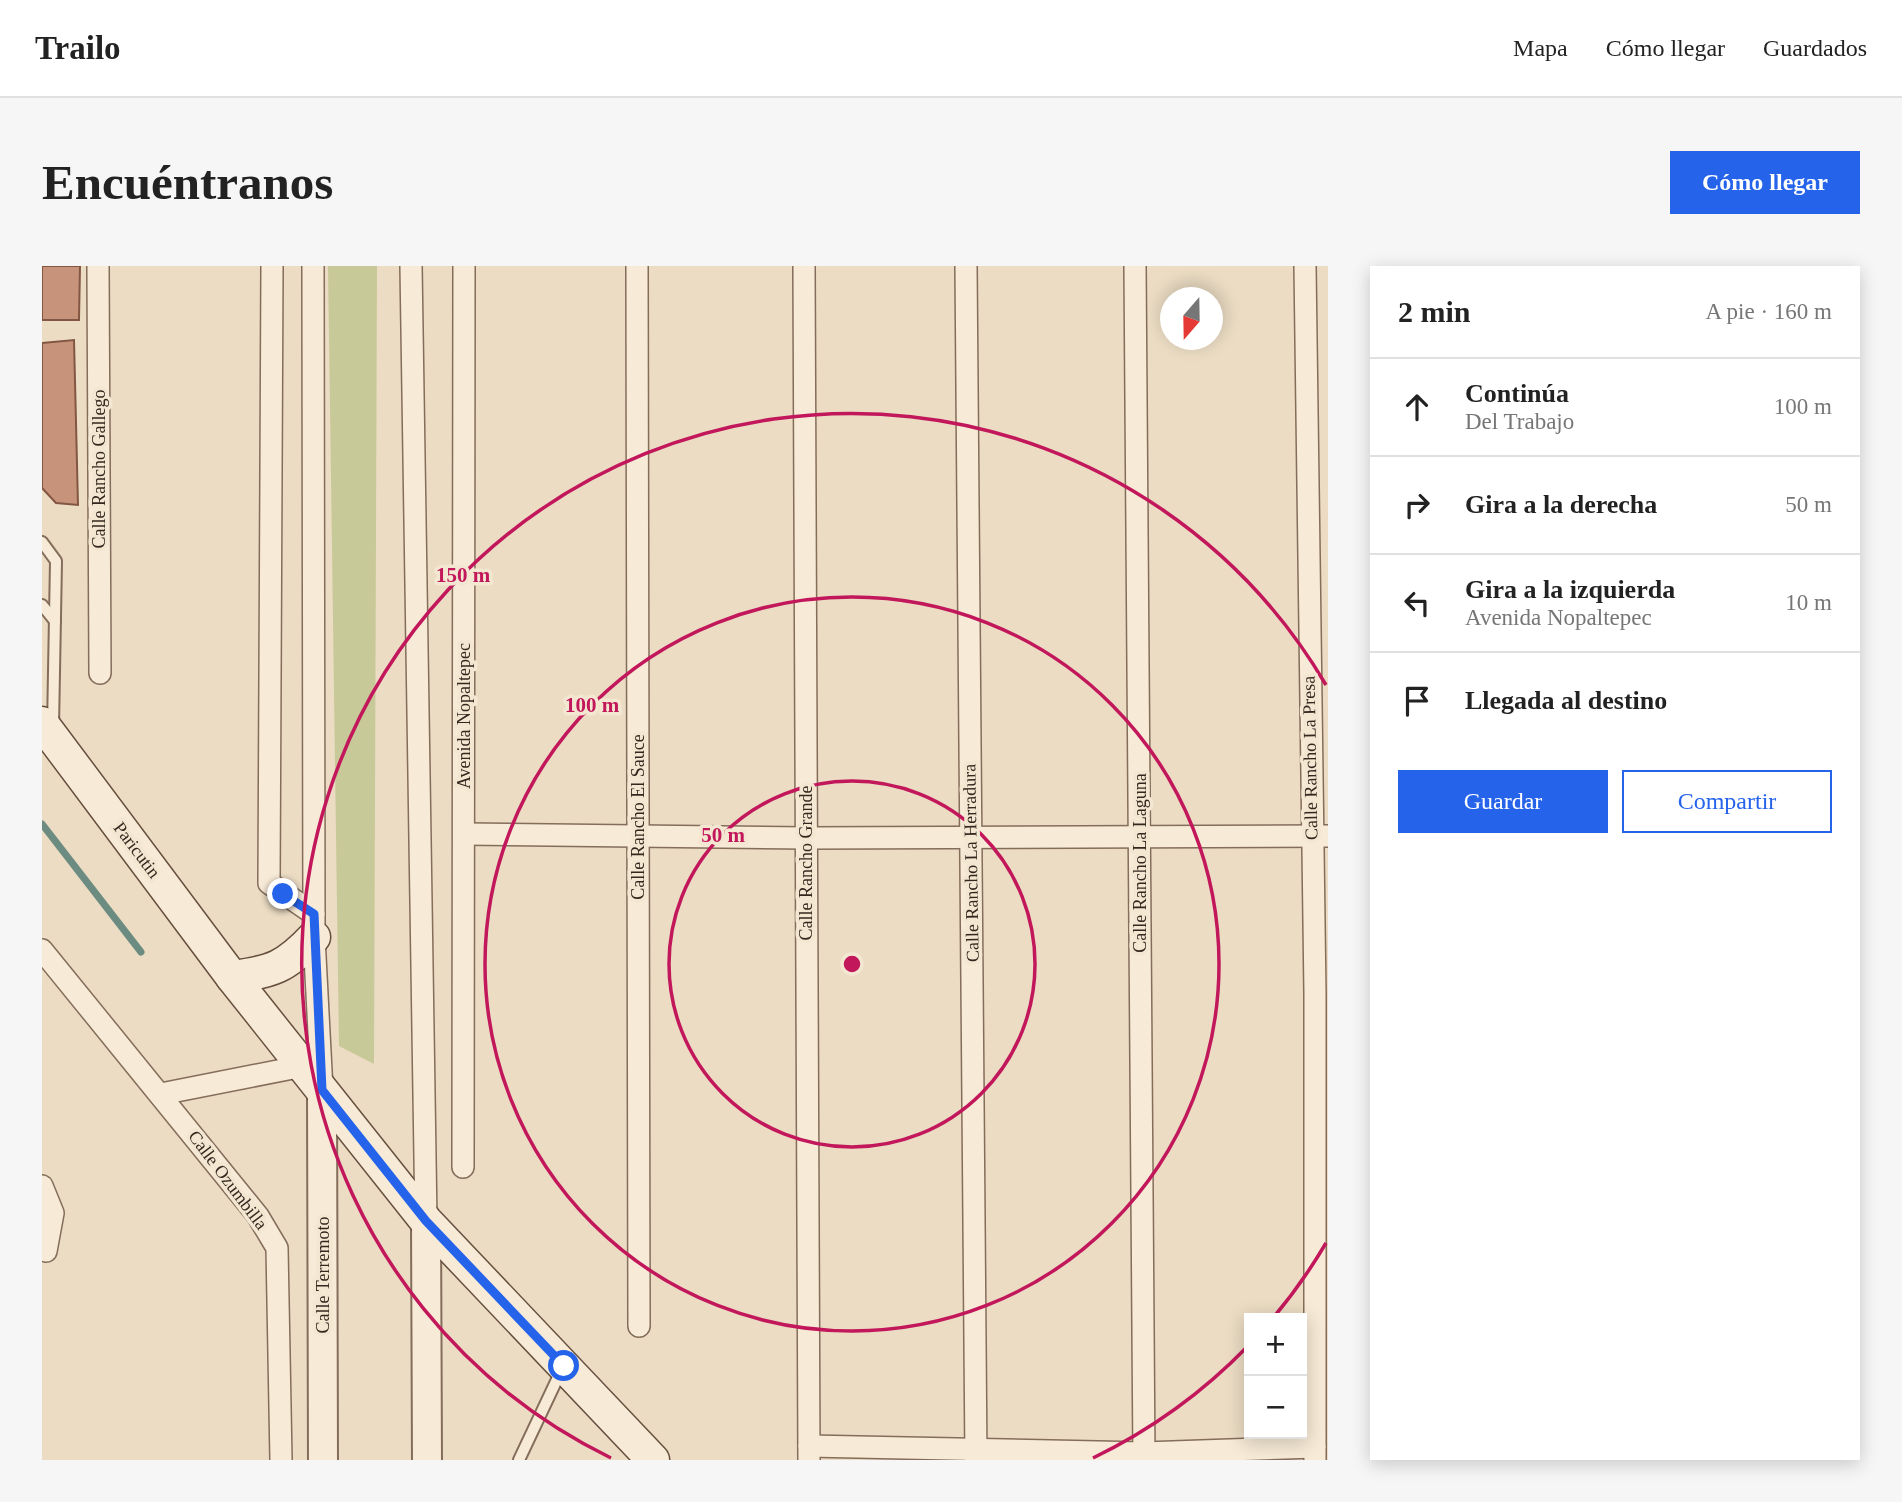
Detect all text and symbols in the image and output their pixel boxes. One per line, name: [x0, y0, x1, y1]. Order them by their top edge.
text: Trailo: [35, 30, 121, 66]
text: Mapa: [1513, 35, 1568, 61]
text: Cómo llegar: [1606, 35, 1725, 61]
text: Guardados: [1763, 35, 1867, 61]
button: Cómo llegar: [1670, 151, 1860, 214]
text: Encuéntranos: [42, 155, 333, 210]
north arrow: [1160, 287, 1223, 350]
text: 2 min: [1398, 295, 1471, 328]
text: A pie · 160 m: [1706, 299, 1832, 324]
text: Continúa: [1465, 379, 1569, 408]
icon: ahead: [1398, 388, 1436, 426]
street label: Calle Rancho Gallego: [89, 390, 109, 548]
text: 100 m: [1774, 394, 1832, 419]
text: Del Trabajo: [1465, 409, 1574, 434]
icon: right: [1398, 486, 1436, 524]
text: Gira a la derecha: [1465, 490, 1657, 519]
text: 50 m: [1785, 492, 1832, 517]
text: 150 m: [436, 563, 491, 587]
text: Gira a la izquierda: [1465, 575, 1675, 604]
icon: left: [1398, 584, 1436, 622]
text: 10 m: [1785, 590, 1832, 615]
text: Avenida Nopaltepec: [1465, 605, 1652, 630]
street label: Avenida Nopaltepec: [454, 643, 474, 789]
street label: Calle Rancho La Presa: [1299, 676, 1321, 840]
icon: arrive: [1398, 682, 1436, 720]
text: Llegada al destino: [1465, 686, 1667, 715]
text: 100 m: [565, 693, 620, 717]
street label: Calle Rancho El Sauce: [628, 734, 648, 900]
street label: Calle Rancho La Herradura: [959, 764, 983, 962]
button: Guardar: [1398, 770, 1608, 833]
button: Compartir: [1622, 770, 1832, 833]
street label: Calle Rancho La Laguna: [1130, 773, 1150, 953]
street label: Calle Rancho Grande: [796, 786, 816, 940]
street label: Paricutin: [109, 818, 165, 882]
text: 50 m: [701, 823, 745, 847]
route end: [267, 878, 298, 909]
centre of rings: [840, 952, 864, 976]
street label: Calle Ozumbilla: [184, 1127, 272, 1233]
street label: Calle Terremoto: [313, 1217, 333, 1333]
map controls: [1244, 1313, 1307, 1439]
button: +: [1244, 1313, 1307, 1376]
route start: [548, 1350, 579, 1381]
button: −: [1244, 1376, 1307, 1439]

